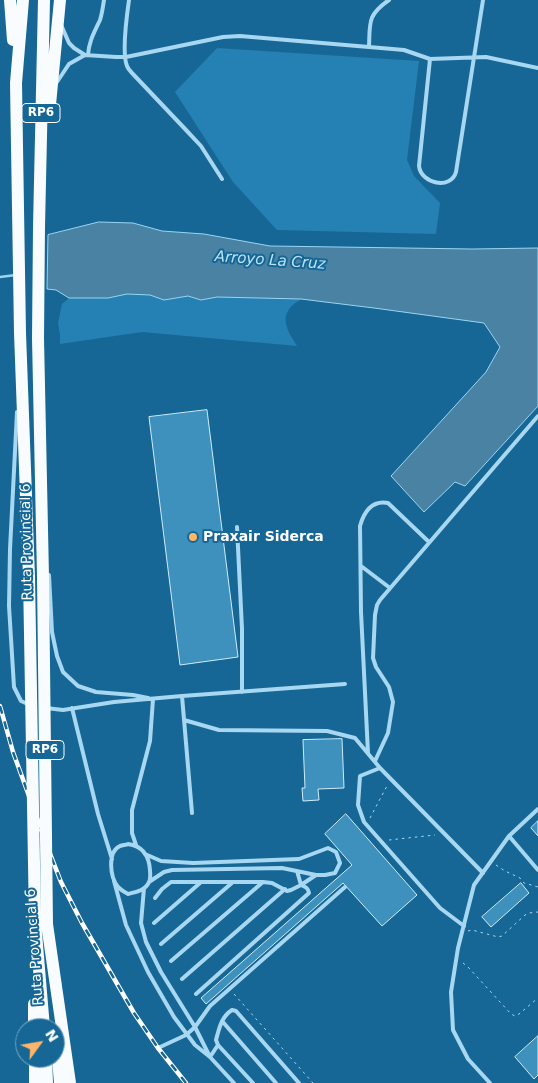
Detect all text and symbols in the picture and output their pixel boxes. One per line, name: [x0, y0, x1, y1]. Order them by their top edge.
road number: RP6: [22, 104, 60, 122]
water label: Arroyo La Cruz: [214, 248, 326, 274]
street label: Ruta Provincial 6: [18, 483, 36, 601]
place label: Praxair Siderca: [203, 529, 324, 545]
marker: Praxair Siderca: [187, 531, 199, 543]
road number: RP6: [26, 740, 64, 760]
street label: Ruta Provincial 6: [23, 888, 47, 1006]
north arrow: [15, 1018, 65, 1068]
text: N: [42, 1026, 62, 1045]

